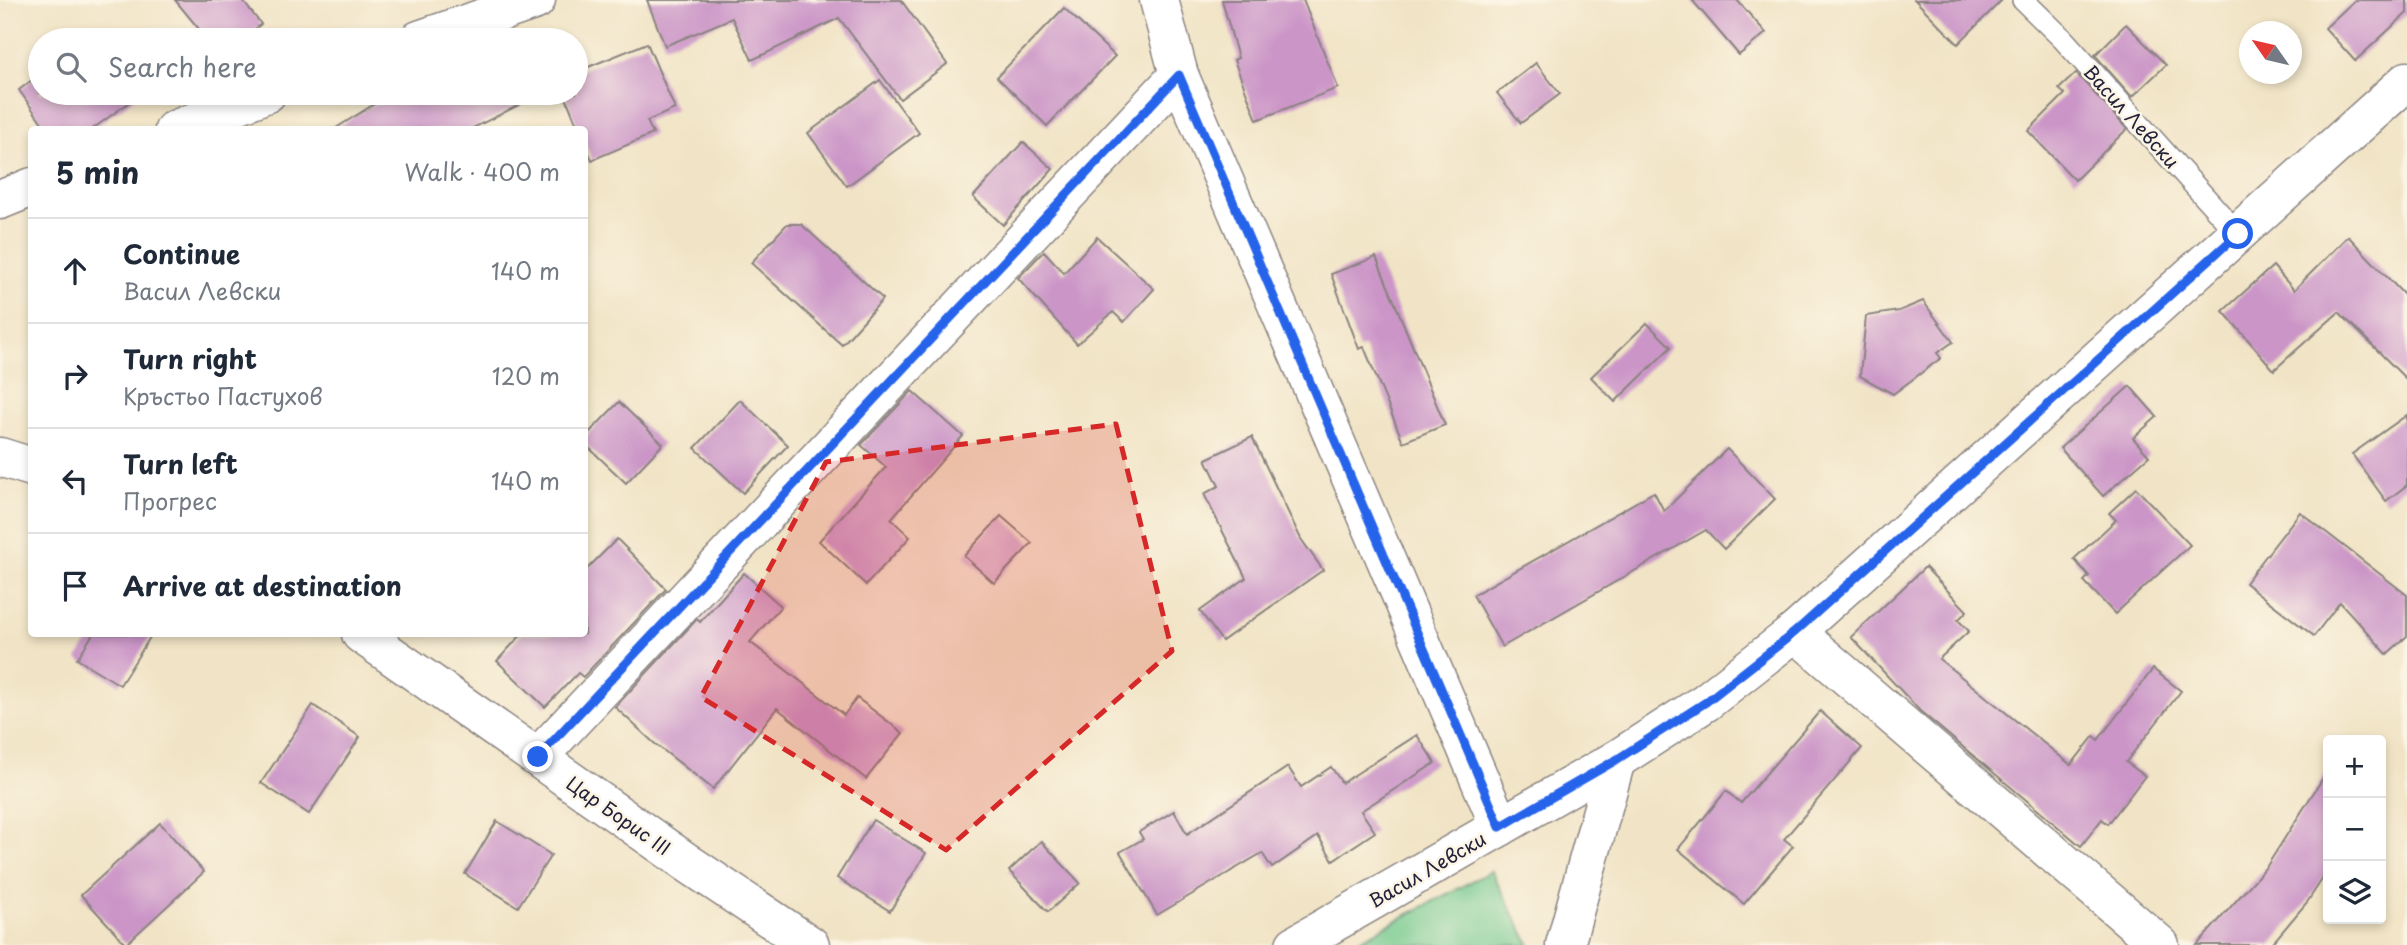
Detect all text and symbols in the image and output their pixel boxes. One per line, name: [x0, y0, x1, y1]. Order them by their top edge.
north arrow: [2239, 21, 2302, 84]
search box: [28, 28, 588, 105]
text: Search here: [108, 47, 257, 86]
icon: search: [52, 48, 90, 86]
street label: Васил Левски: [2078, 58, 2186, 174]
text: 5 min: [56, 149, 139, 194]
text: Walk · 400 m: [405, 154, 560, 189]
route start: [2222, 218, 2253, 249]
text: Continue: [123, 234, 240, 273]
icon: ahead: [56, 252, 94, 290]
text: 140 m: [491, 253, 560, 288]
text: Васил Левски: [123, 273, 281, 308]
text: Turn right: [123, 339, 257, 378]
icon: right: [56, 357, 94, 395]
text: 120 m: [492, 358, 560, 393]
text: Кръстьо Пастухов: [123, 378, 323, 413]
text: Turn left: [123, 444, 238, 483]
icon: left: [56, 462, 94, 500]
text: 140 m: [491, 463, 560, 498]
text: Прогрес: [123, 483, 217, 518]
text: Arrive at destination: [123, 566, 402, 605]
icon: arrive: [56, 567, 94, 605]
map controls: [2323, 735, 2386, 924]
button: +: [2323, 735, 2386, 798]
route end: [522, 741, 553, 772]
street label: Цар Борис III: [561, 769, 677, 861]
button: −: [2323, 798, 2386, 861]
street label: Васил Левски: [1363, 824, 1491, 914]
button: layers: [2323, 861, 2386, 924]

